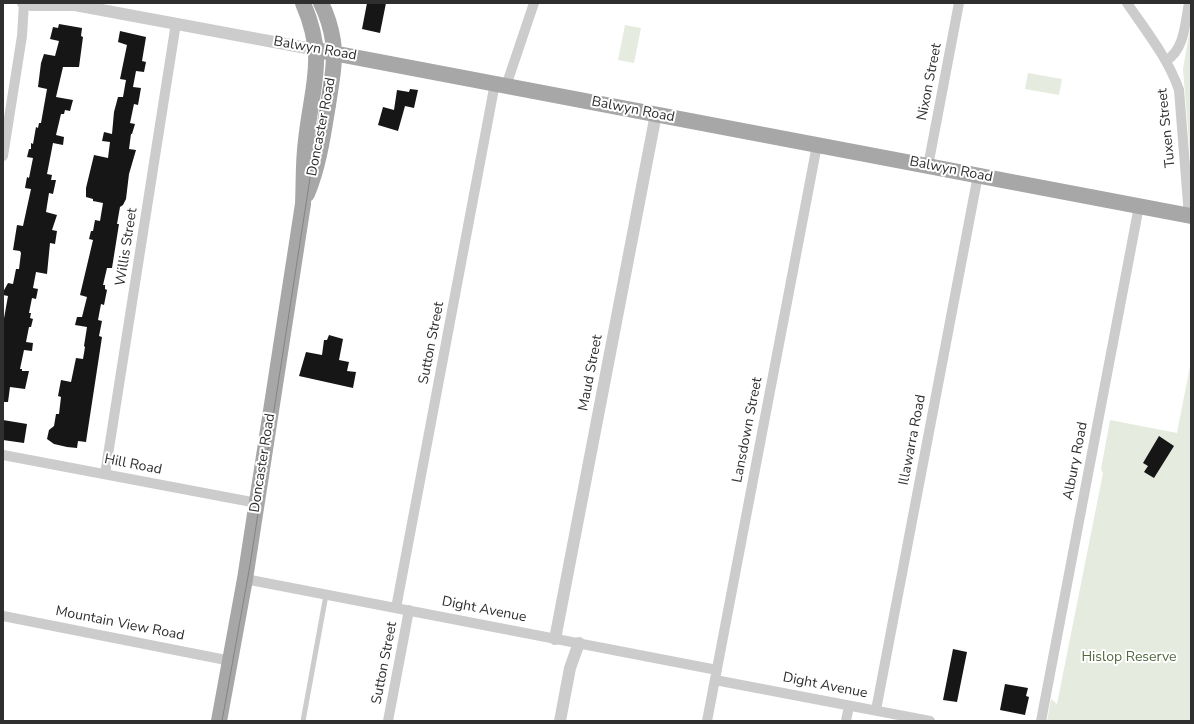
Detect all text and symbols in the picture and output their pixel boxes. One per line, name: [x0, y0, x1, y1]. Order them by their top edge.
street label: Balwyn Road: [272, 33, 358, 65]
street label: Nixon Street: [914, 42, 946, 122]
street label: Doncaster Road: [304, 76, 340, 178]
street label: Tuxen Street: [1154, 88, 1180, 168]
street label: Balwyn Road: [590, 94, 676, 126]
street label: Balwyn Road: [908, 154, 994, 186]
street label: Willis Street: [113, 207, 141, 287]
street label: Sutton Street: [416, 300, 448, 386]
street label: Maud Street: [575, 334, 607, 412]
street label: Lansdown Street: [730, 376, 766, 484]
street label: Illawarra Road: [896, 393, 930, 487]
street label: Doncaster Road: [247, 412, 279, 514]
street label: Albury Road: [1060, 421, 1092, 501]
street label: Hill Road: [103, 451, 163, 479]
street label: Dight Avenue: [440, 594, 528, 626]
street label: Mountain View Road: [54, 603, 186, 645]
street label: Sutton Street: [369, 620, 401, 706]
park label: Hislop Reserve: [1081, 650, 1177, 666]
street label: Dight Avenue: [781, 670, 869, 702]

